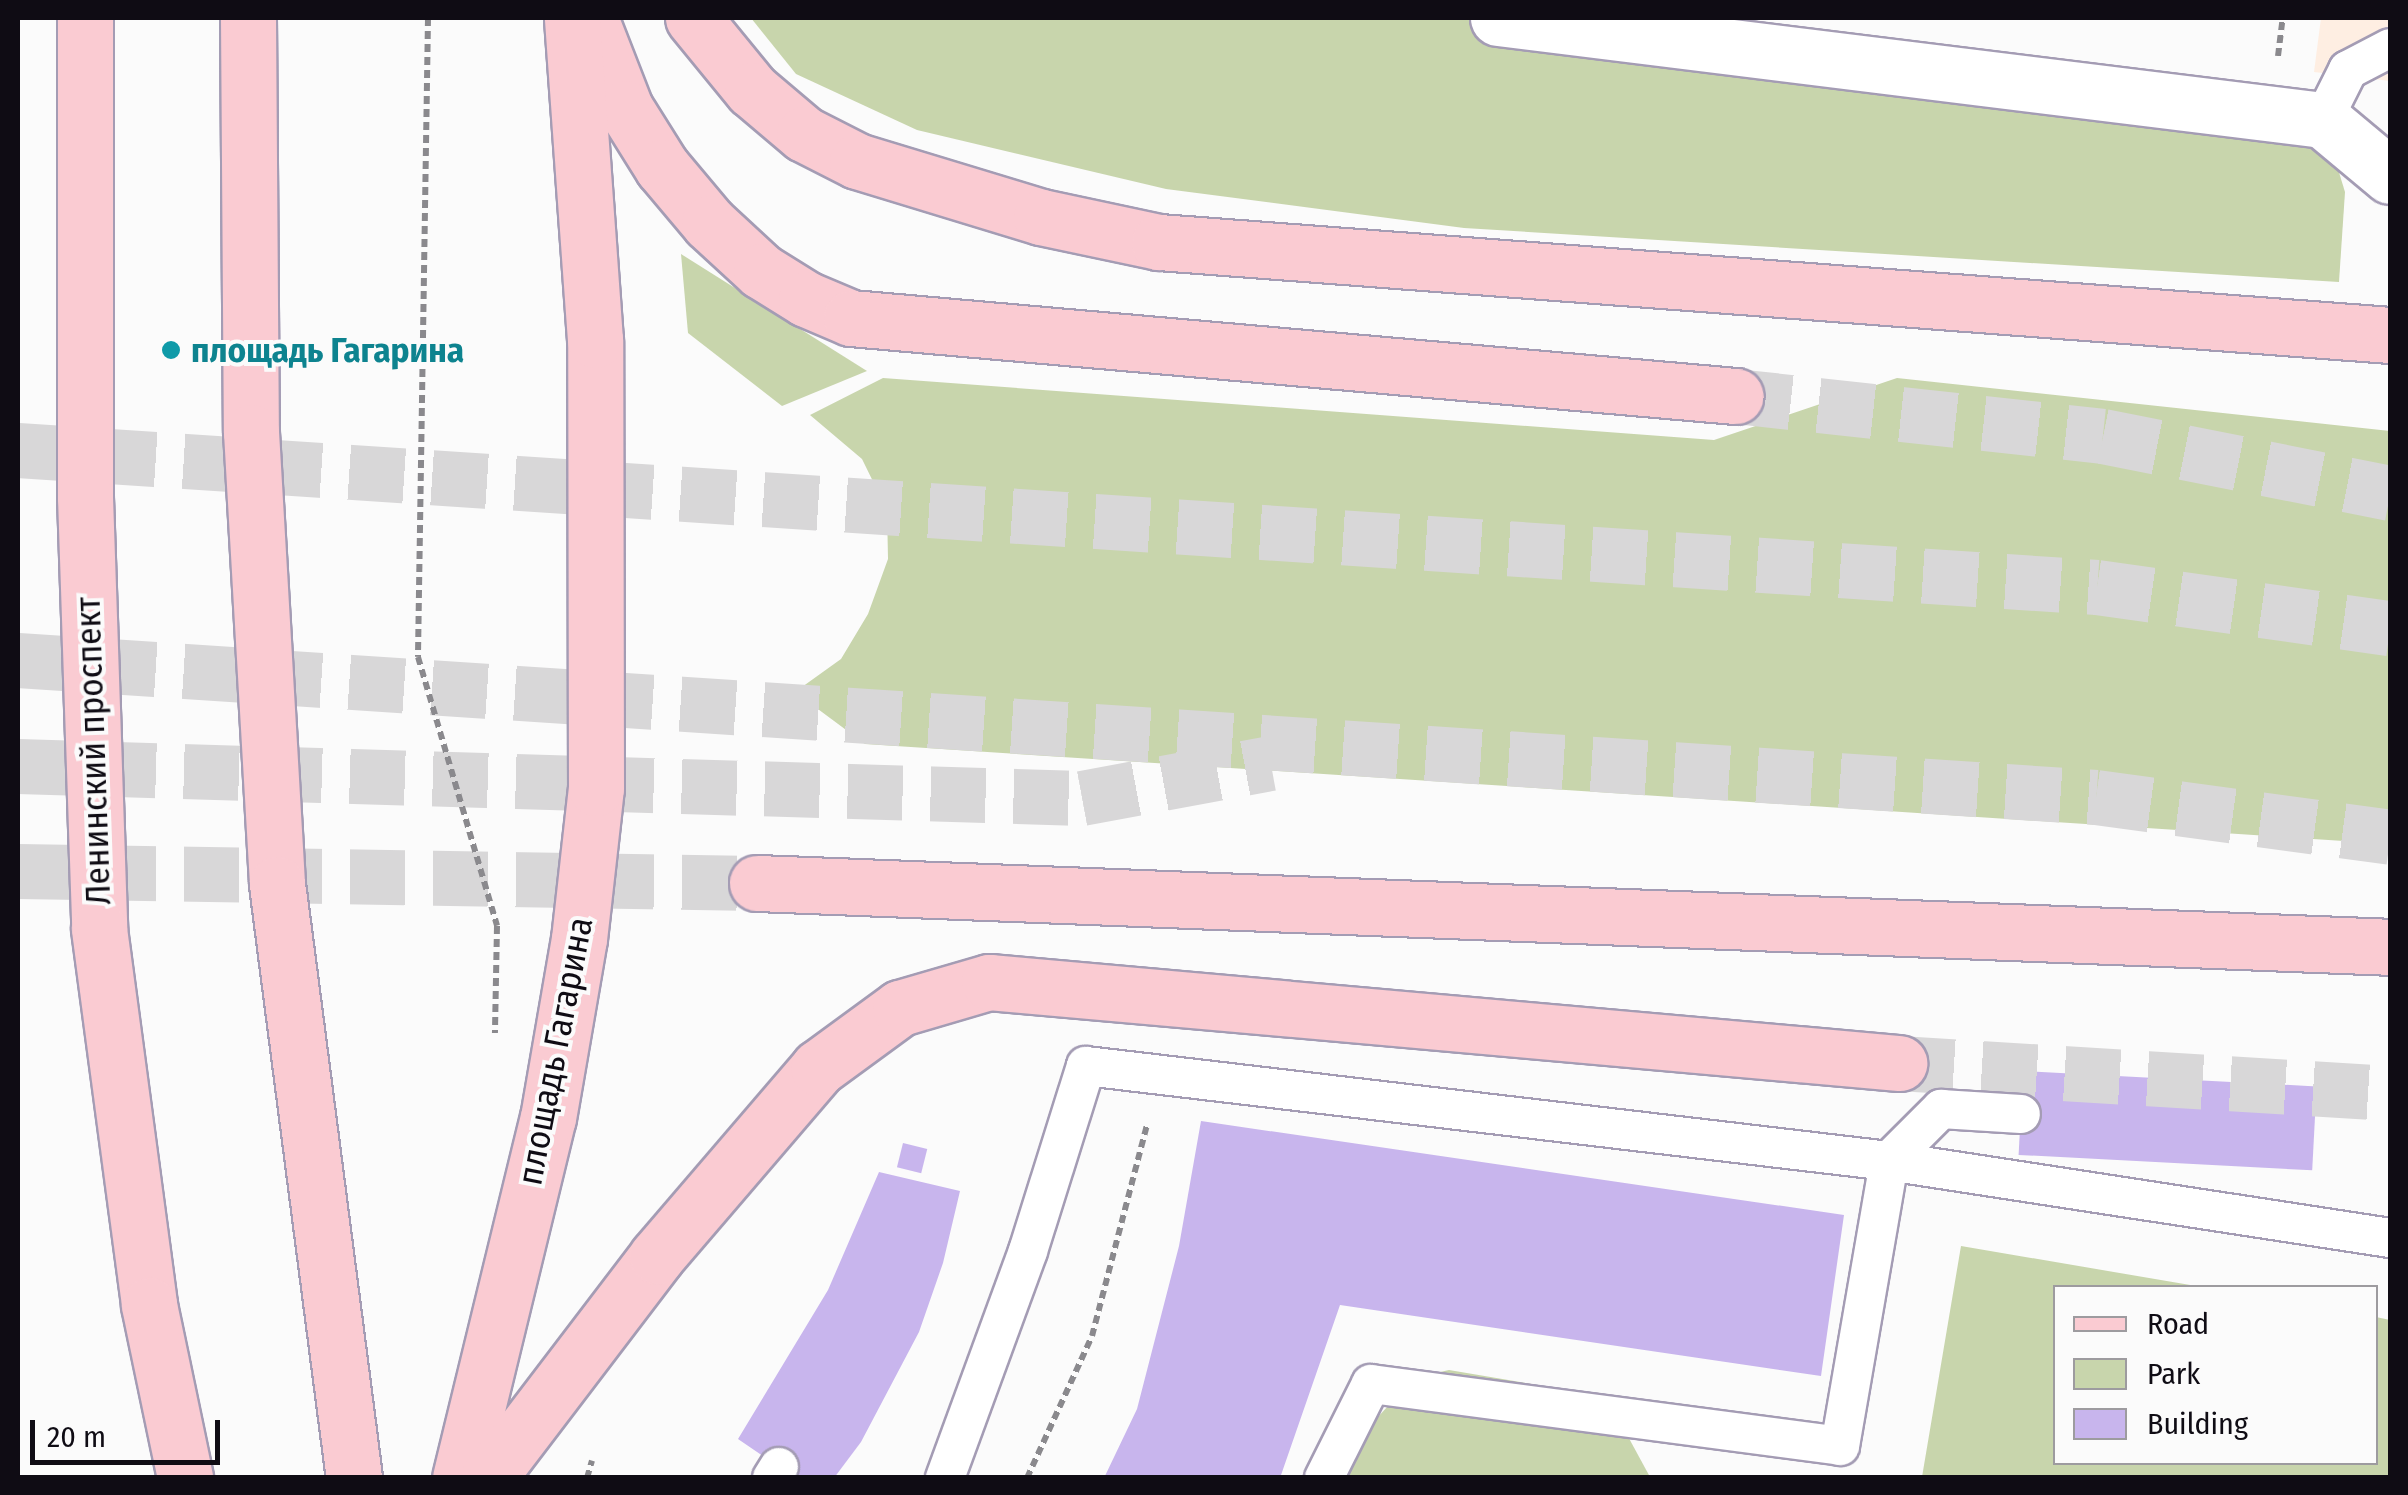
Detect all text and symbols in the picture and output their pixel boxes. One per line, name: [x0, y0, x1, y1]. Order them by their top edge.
place label: площадь Гагарина: [191, 329, 464, 371]
marker: площадь Гагарина: [160, 339, 182, 361]
street label: Ленинский проспект: [67, 596, 119, 906]
street label: площадь Гагарина: [508, 914, 602, 1188]
legend: [2053, 1285, 2378, 1465]
text: Road: [2147, 1306, 2209, 1342]
text: Park: [2147, 1356, 2200, 1392]
scale bar: [35, 1400, 225, 1462]
text: Building: [2147, 1406, 2248, 1442]
text: 20 m: [47, 1419, 106, 1455]

